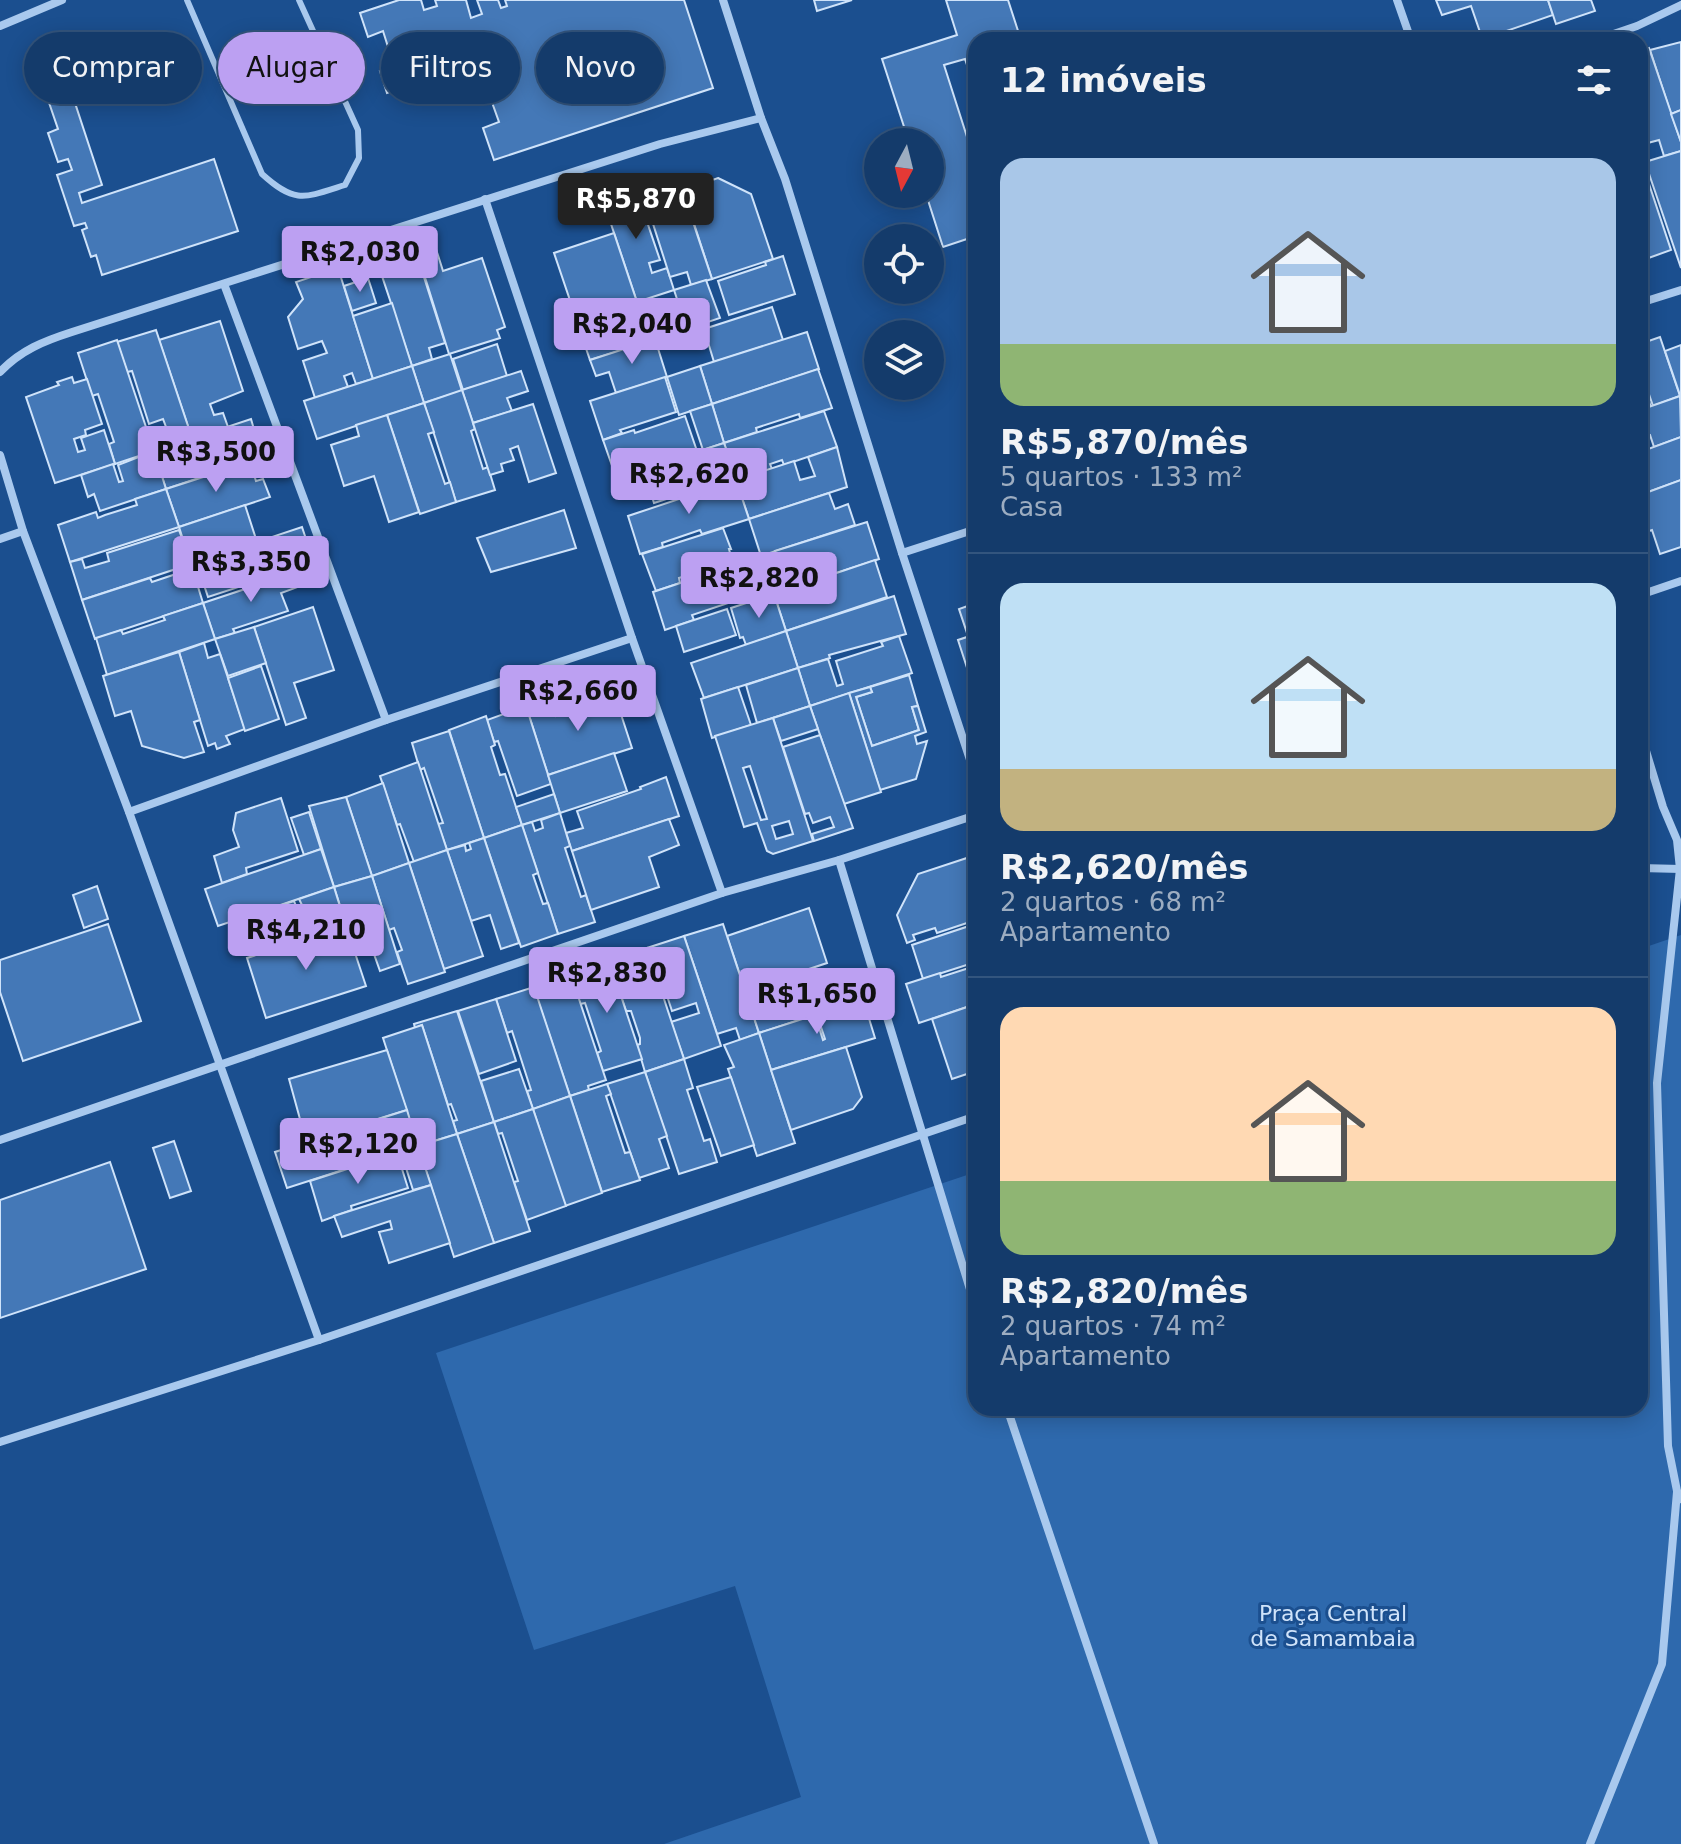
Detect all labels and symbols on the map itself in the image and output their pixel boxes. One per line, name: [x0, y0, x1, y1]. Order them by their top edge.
north arrow: [864, 128, 944, 208]
pin: R$5,870: [562, 173, 710, 241]
pin: R$2,030: [286, 226, 434, 294]
pin: R$2,040: [558, 298, 706, 366]
pin: R$3,500: [142, 426, 290, 494]
pin: R$2,620: [615, 448, 763, 516]
pin: R$3,350: [177, 536, 325, 604]
pin: R$2,820: [685, 552, 833, 620]
pin: R$2,660: [504, 665, 652, 733]
pin: R$4,210: [232, 904, 380, 972]
pin: R$2,830: [533, 947, 681, 1015]
pin: R$1,650: [743, 968, 891, 1036]
pin: R$2,120: [284, 1118, 432, 1186]
park label: Praça Central de Samambaia: [1250, 1601, 1416, 1651]

